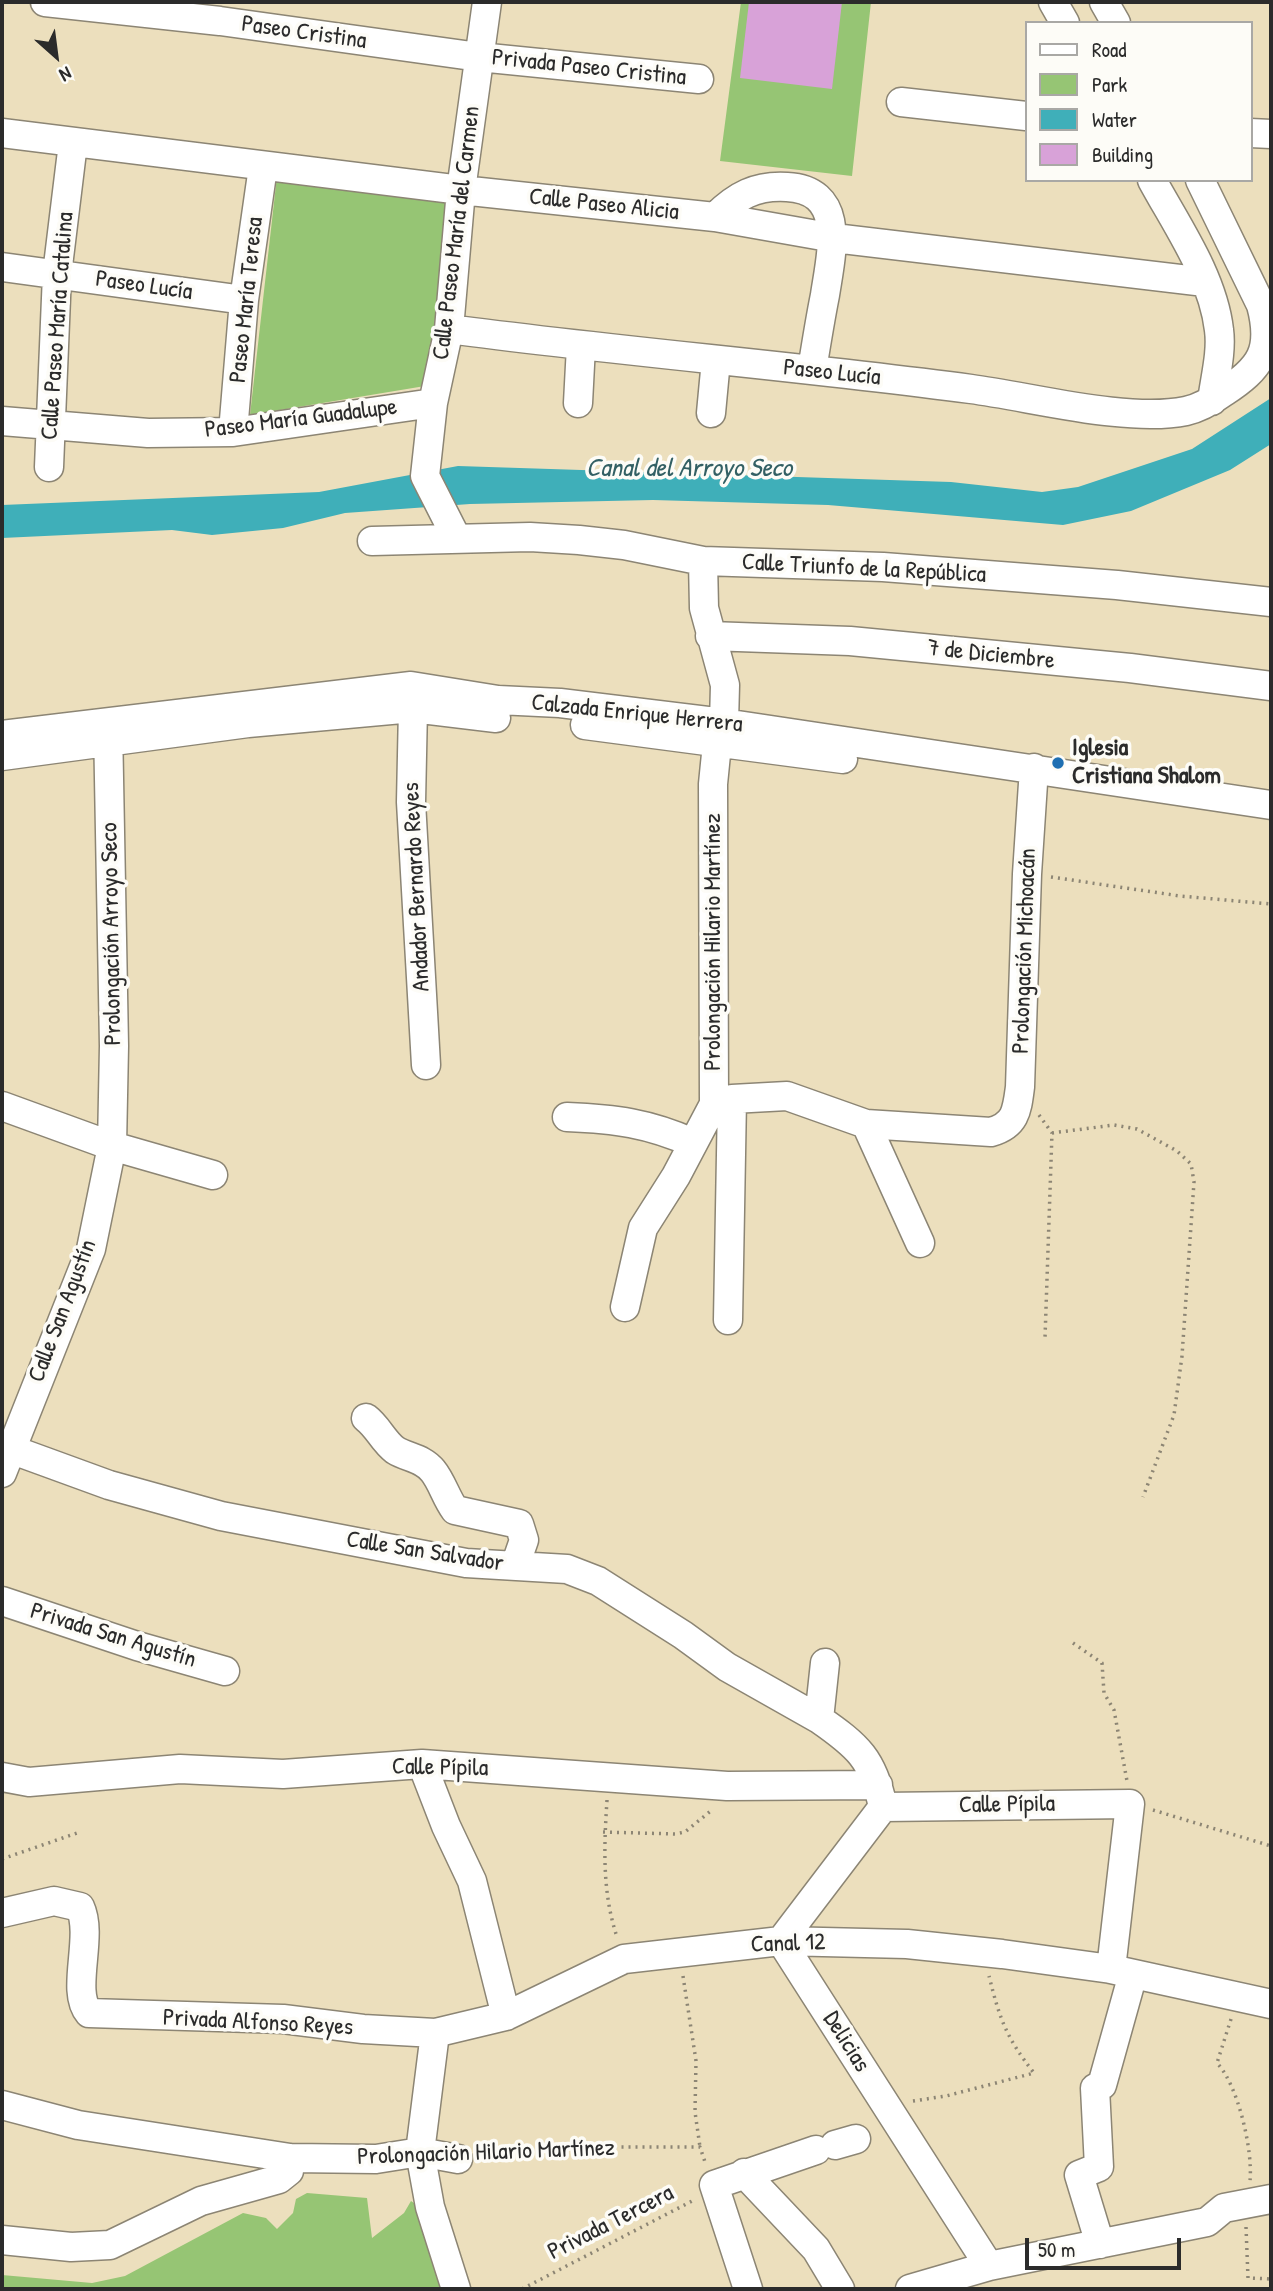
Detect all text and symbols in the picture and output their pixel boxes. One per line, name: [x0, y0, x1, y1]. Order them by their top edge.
street label: Paseo Cristina: [240, 10, 368, 56]
north arrow: [21, 21, 91, 91]
legend: [1024, 21, 1252, 182]
text: Road: [1092, 35, 1126, 64]
street label: Privada Paseo Cristina: [490, 43, 688, 93]
text: N: [55, 61, 76, 88]
text: Park: [1092, 70, 1127, 99]
street label: Calle Paseo María del Carmen: [427, 104, 487, 362]
text: Water: [1092, 105, 1137, 134]
text: Building: [1092, 140, 1153, 169]
street label: Calle Paseo Alicia: [528, 183, 680, 227]
street label: Calle Paseo María Catalina: [36, 211, 80, 441]
street label: Paseo María Teresa: [224, 216, 270, 384]
street label: Paseo Lucía: [94, 265, 194, 307]
street label: Paseo Lucía: [782, 354, 882, 392]
street label: Paseo María Guadalupe: [203, 393, 399, 445]
water label: Canal del Arroyo Seco: [586, 453, 792, 485]
street label: Calle Triunfo de la República: [741, 548, 987, 590]
street label: 7 de Diciembre: [926, 634, 1056, 676]
street label: Calzada Enrique Herrera: [530, 689, 744, 739]
place label: Iglesia Cristiana Shalom: [1072, 735, 1221, 791]
marker: Iglesia Cristiana Shalom: [1050, 755, 1066, 771]
street label: Andador Bernardo Reyes: [397, 782, 437, 992]
street label: Prolongación Hilario Martínez: [700, 813, 728, 1071]
street label: Prolongación Arroyo Seco: [96, 822, 128, 1046]
street label: Prolongación Michoacán: [1007, 848, 1043, 1054]
street label: Calle San Agustín: [23, 1236, 103, 1386]
street label: Calle San Salvador: [344, 1525, 506, 1579]
street label: Privada San Agustín: [27, 1597, 199, 1675]
street label: Calle Pípila: [392, 1753, 488, 1783]
street label: Calle Pípila: [959, 1790, 1055, 1820]
street label: Canal 12: [750, 1928, 826, 1960]
street label: Privada Alfonso Reyes: [162, 2004, 354, 2042]
street label: Delicias: [816, 2006, 876, 2078]
street label: Prolongación Hilario Martínez: [357, 2134, 615, 2172]
street label: Privada Tercera: [543, 2179, 679, 2267]
scale bar: [1028, 2224, 1184, 2268]
text: 50 m: [1038, 2235, 1075, 2264]

